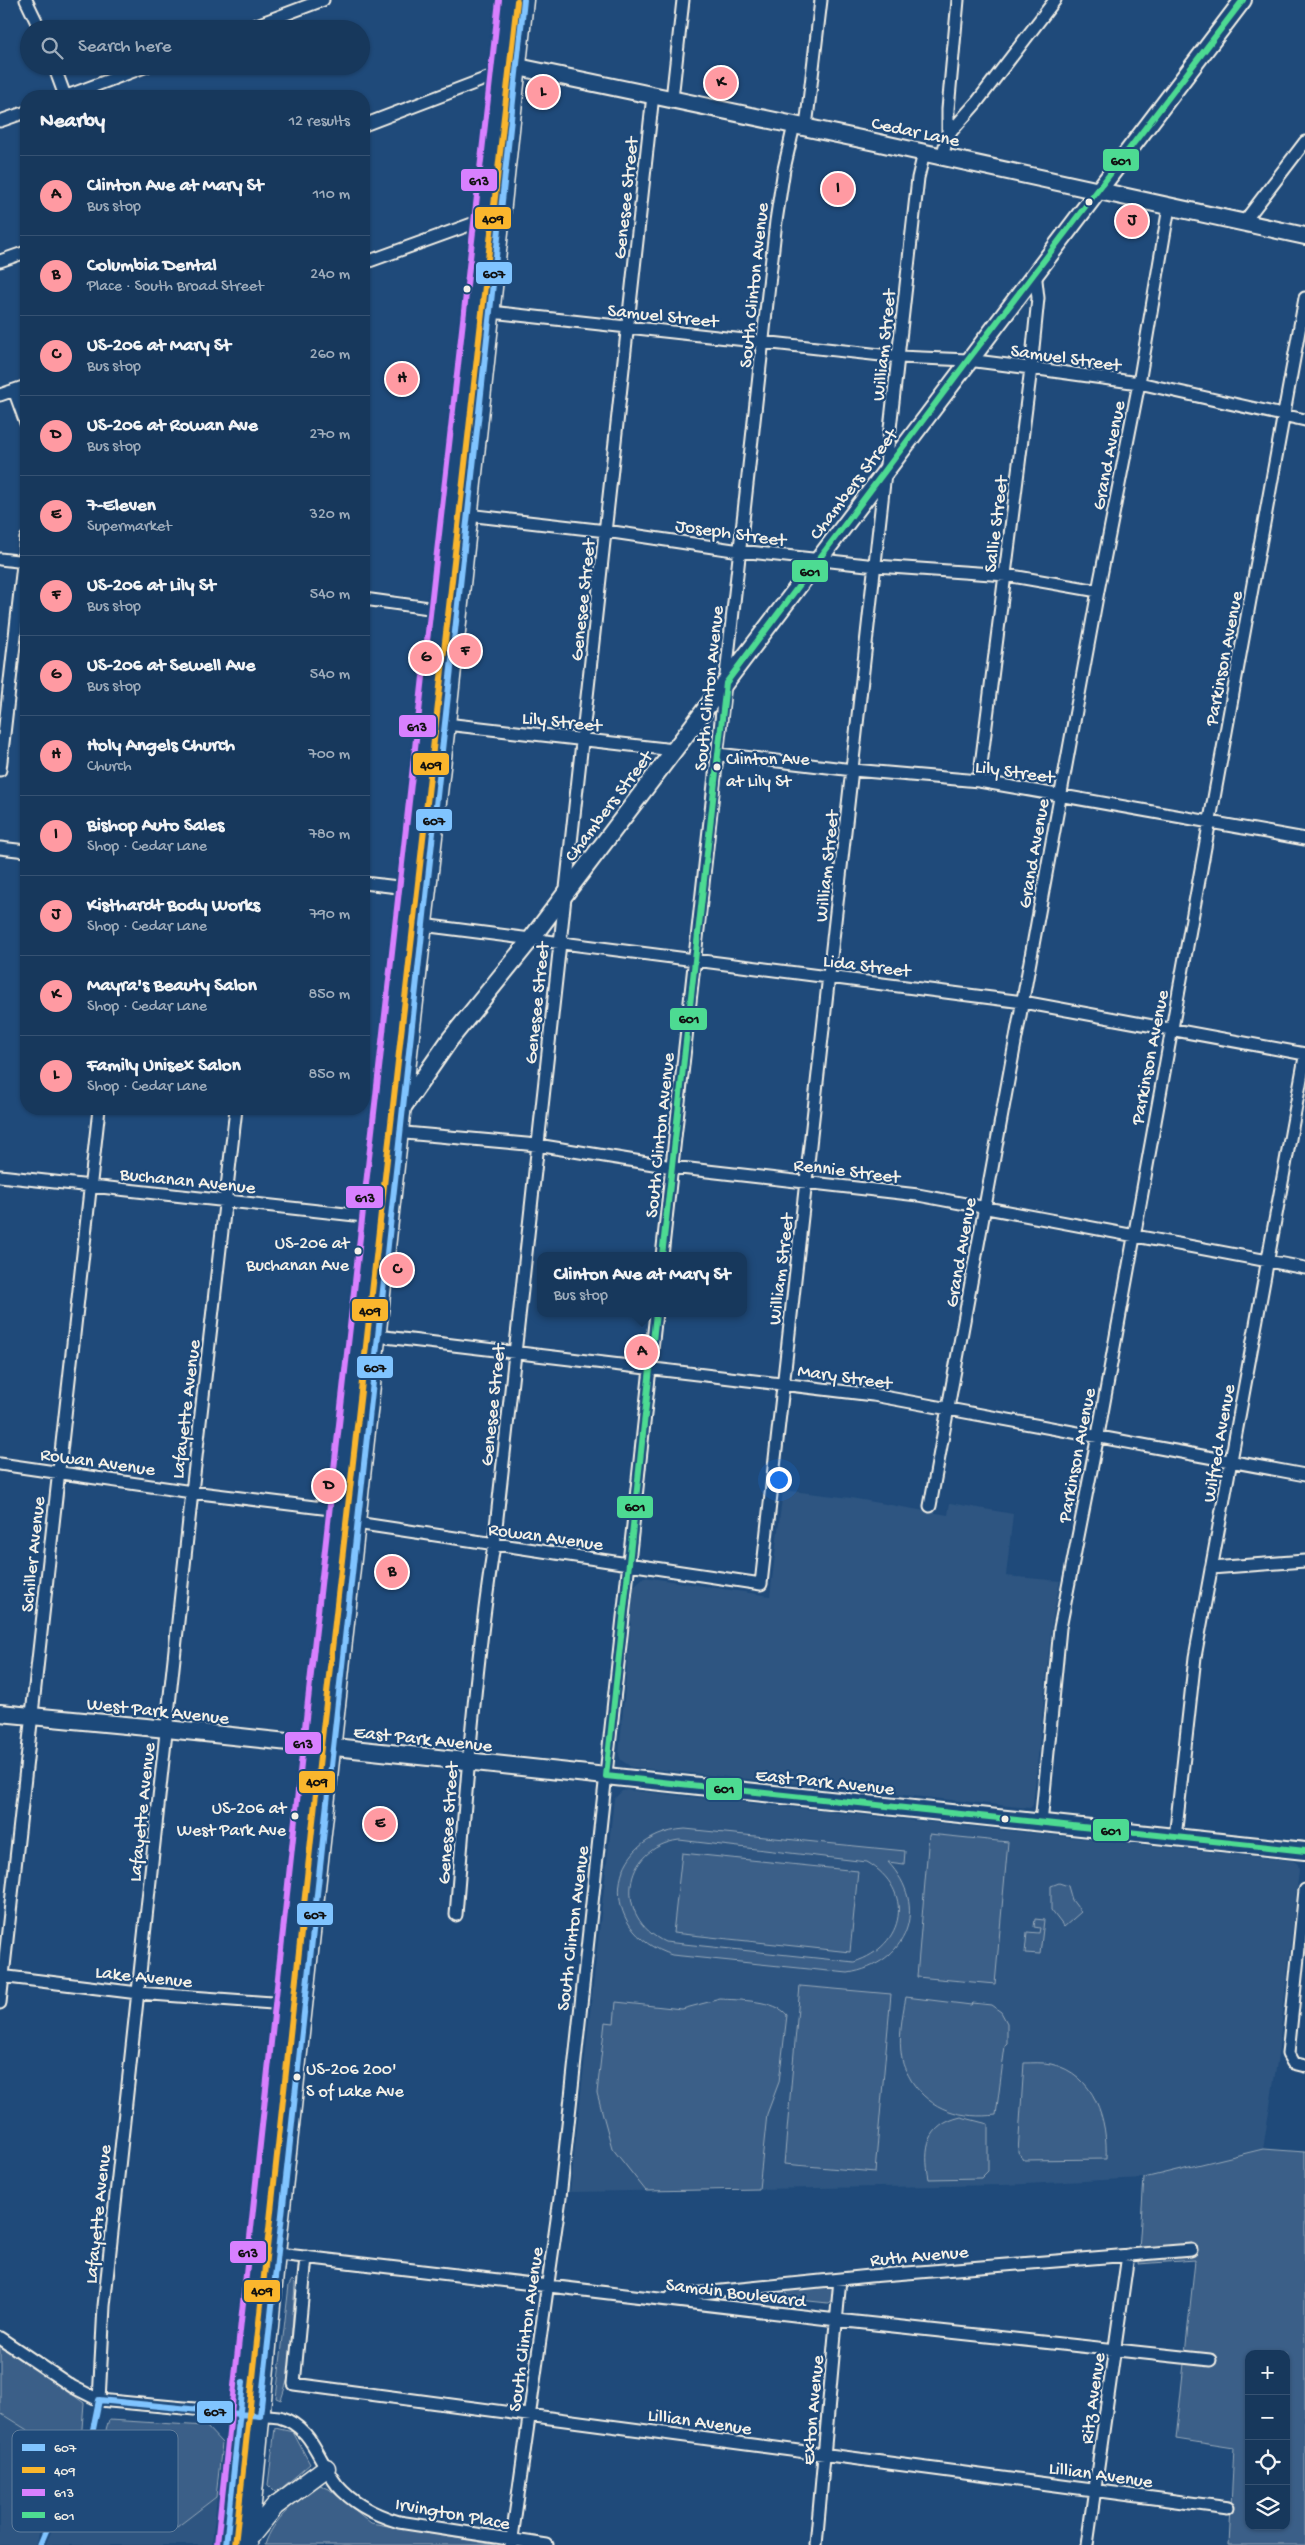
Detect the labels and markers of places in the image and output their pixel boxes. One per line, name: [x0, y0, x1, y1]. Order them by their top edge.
pin: K: [705, 64, 737, 102]
pin: L: [527, 73, 559, 111]
pin: I: [822, 170, 854, 208]
unlabelled marker: [1084, 197, 1094, 207]
pin: J: [1116, 202, 1148, 240]
unlabelled marker: [462, 284, 472, 294]
pin: H: [386, 360, 418, 398]
pin: F: [449, 632, 481, 670]
pin: G: [410, 639, 442, 677]
place label: Clinton Ave at Lily St: [726, 750, 810, 793]
marker: Clinton Ave at Lily St: [712, 762, 722, 772]
place label: US-206 at Buchanan Ave: [245, 1234, 351, 1277]
marker: US-206 at Buchanan Ave: [353, 1246, 363, 1256]
pin: C: [381, 1251, 413, 1289]
pin: A: [626, 1333, 658, 1371]
pin: D: [313, 1467, 345, 1505]
pin: B: [376, 1553, 408, 1591]
place label: US-206 at West Park Ave: [177, 1799, 288, 1842]
pin: E: [364, 1805, 396, 1843]
marker: US-206 at West Park Ave: [290, 1811, 300, 1821]
unlabelled marker: [1000, 1814, 1010, 1824]
place label: US-206 200' S of Lake Ave: [306, 2060, 404, 2103]
marker: US-206 200' S of Lake Ave: [292, 2072, 302, 2082]

